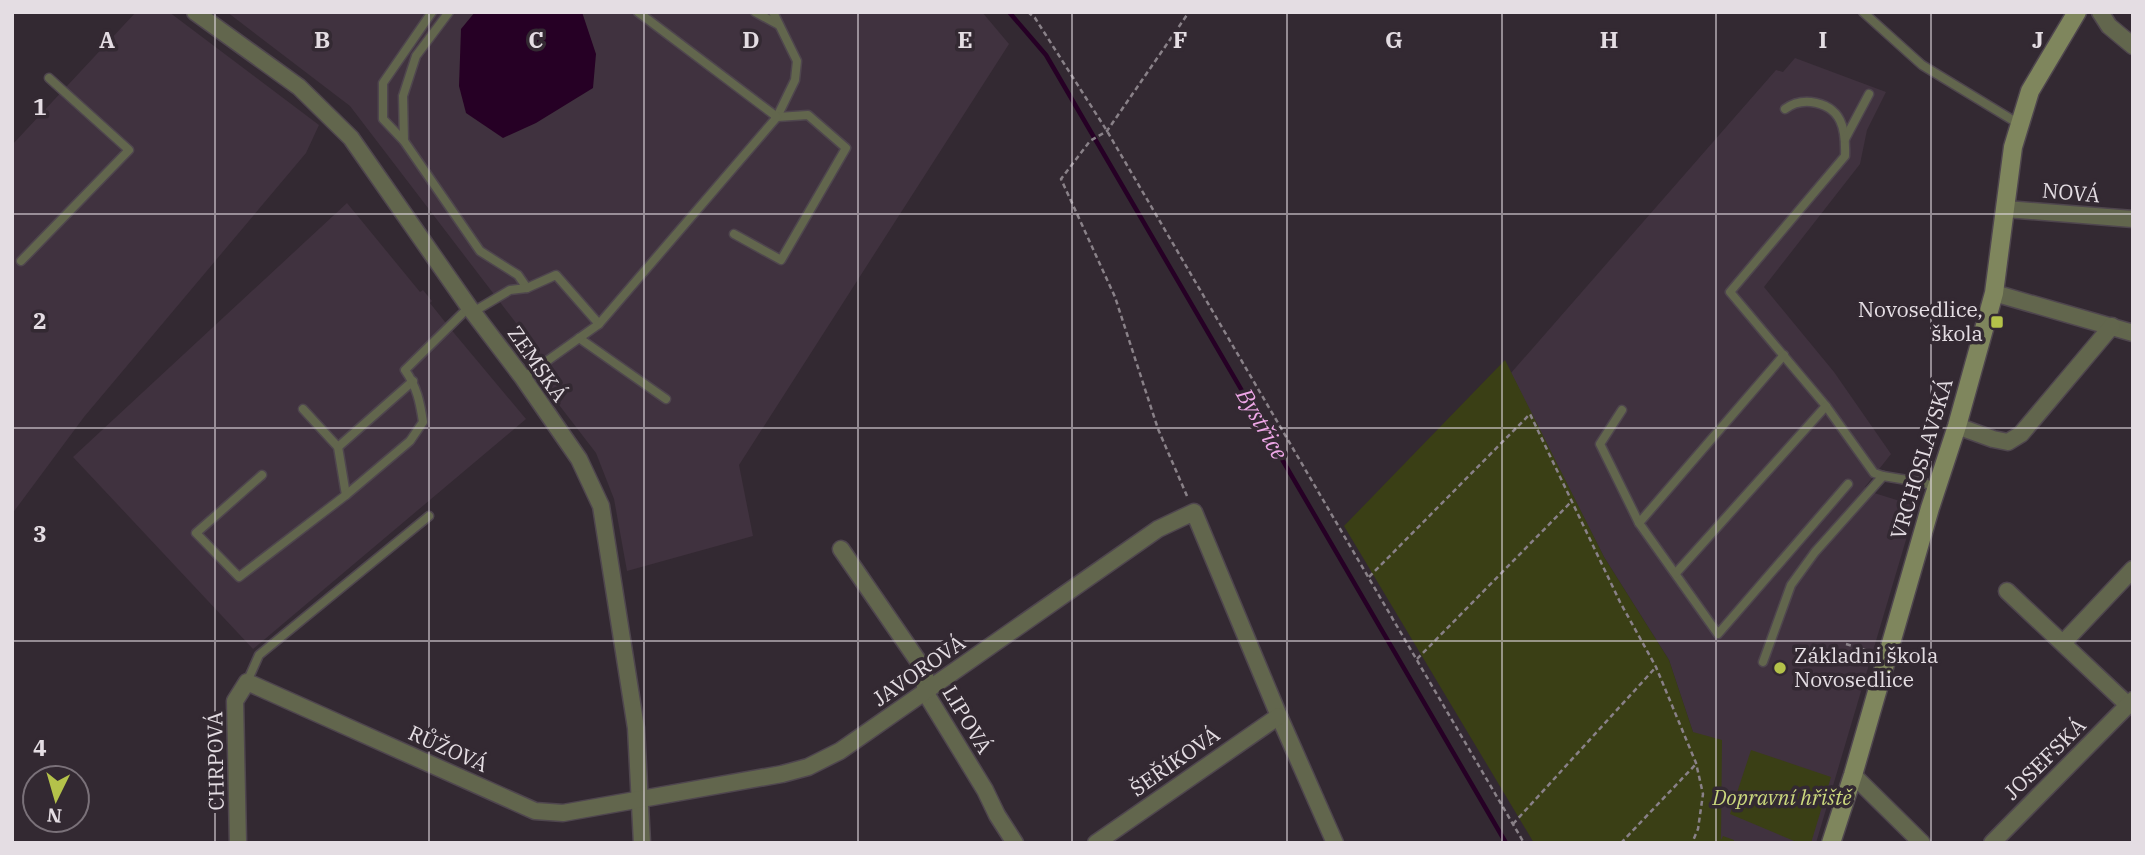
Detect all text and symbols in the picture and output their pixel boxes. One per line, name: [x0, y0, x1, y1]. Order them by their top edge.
text: A: [99, 24, 115, 54]
text: B: [314, 24, 330, 54]
text: C: [528, 24, 544, 54]
text: D: [742, 24, 760, 54]
text: E: [957, 24, 973, 54]
text: F: [1173, 24, 1187, 54]
text: G: [1385, 24, 1403, 54]
text: H: [1600, 24, 1618, 54]
text: I: [1819, 24, 1827, 54]
text: J: [2032, 24, 2044, 54]
text: 1: [33, 91, 47, 121]
street label: NOVÁ: [2041, 176, 2102, 209]
place label: Novosedlice, škola: [1858, 295, 1983, 347]
text: 2: [33, 305, 47, 335]
marker: Novosedlice, škola: [1989, 314, 2005, 330]
street label: ZEMSKÁ: [501, 320, 575, 407]
street label: VRCHOSLAVSKÁ: [1883, 374, 1959, 543]
water label: Bystřice: [1230, 381, 1295, 465]
text: 3: [33, 518, 47, 548]
street label: JAVOROVÁ: [867, 628, 971, 712]
place label: Základni škola Novosedlice: [1794, 641, 1938, 693]
marker: Základni škola Novosedlice: [1772, 660, 1788, 676]
street label: LIPOVÁ: [937, 680, 999, 759]
street label: CHRPOVÁ: [200, 711, 230, 811]
street label: JOSEFSKÁ: [1997, 711, 2092, 805]
street label: RŮŽOVÁ: [404, 718, 493, 778]
street label: ŠEŘÍKOVÁ: [1124, 720, 1225, 802]
text: 4: [33, 732, 47, 762]
north arrow: [21, 764, 91, 834]
park label: Dopravní hřiště: [1711, 783, 1853, 811]
text: N: [46, 803, 63, 829]

